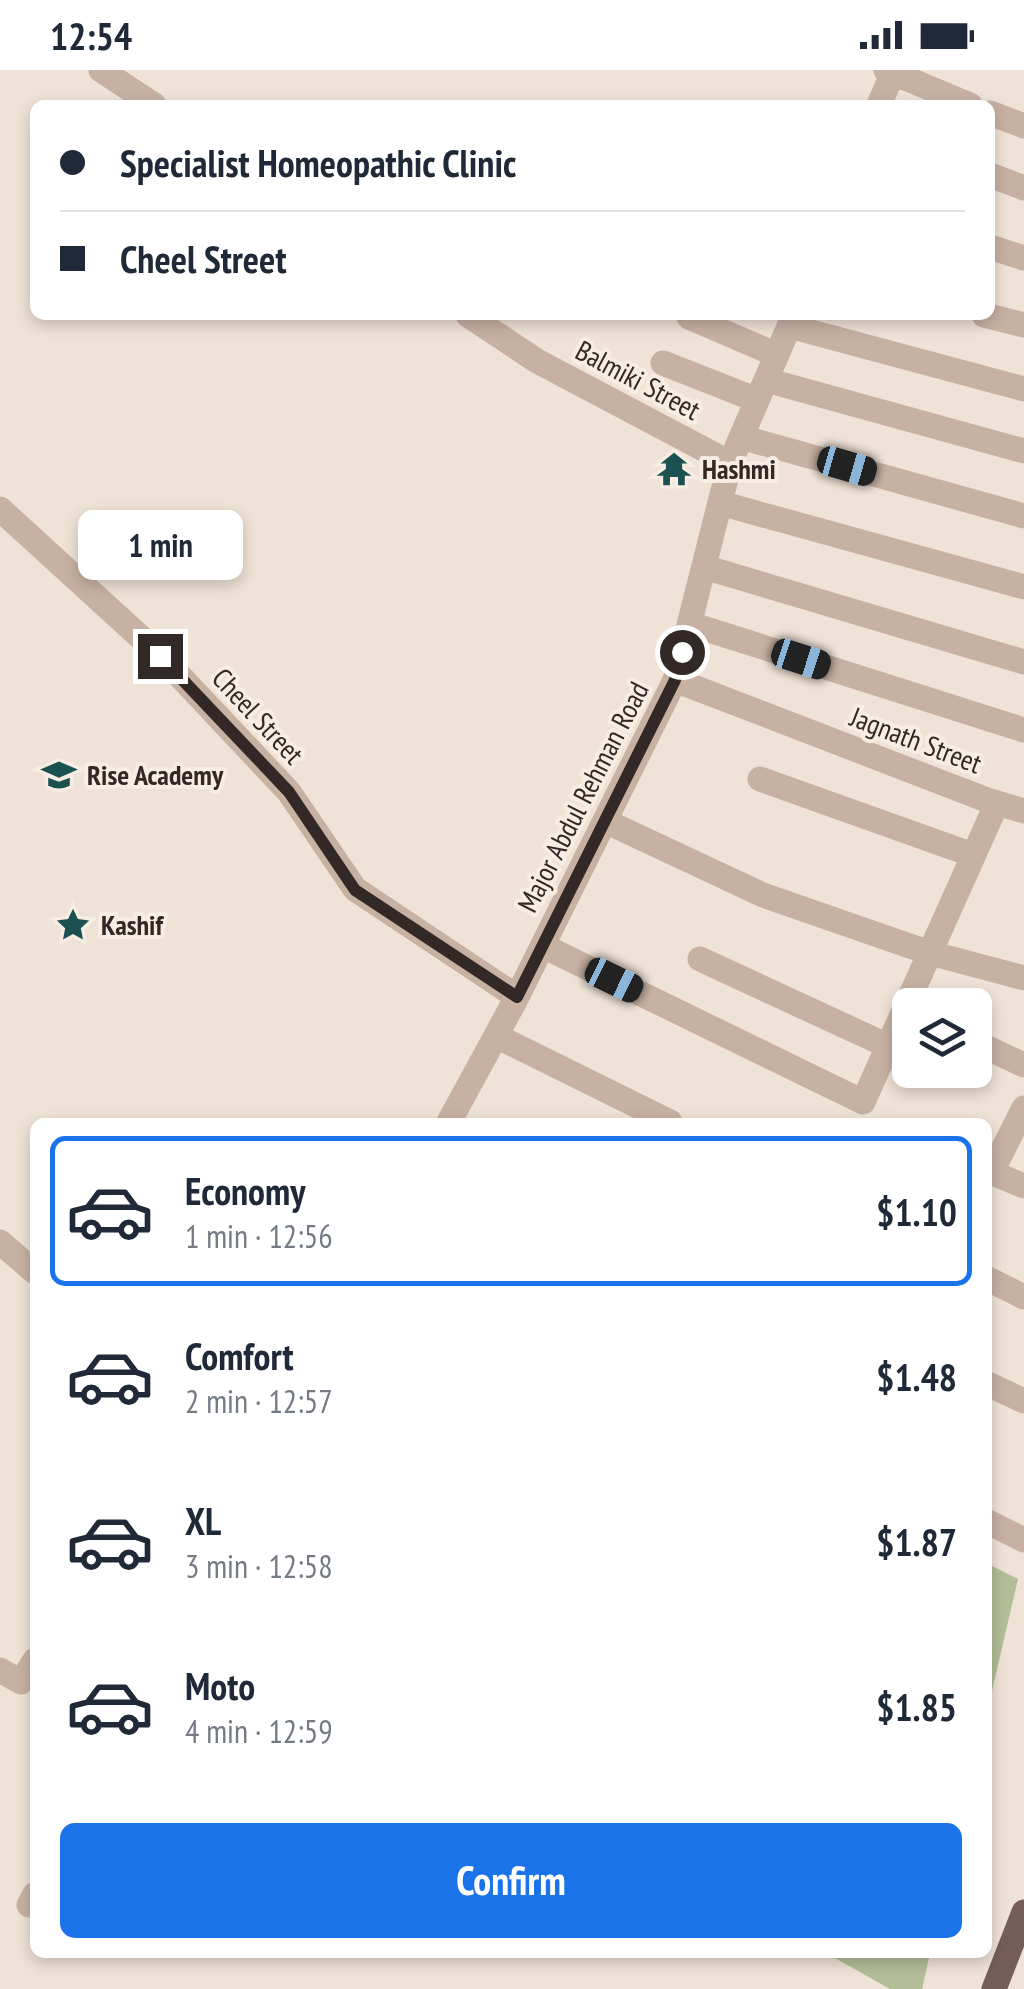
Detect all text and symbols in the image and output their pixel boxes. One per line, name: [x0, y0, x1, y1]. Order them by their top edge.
text: 12:54: [50, 11, 132, 60]
text: Specialist Homeopathic Clinic: [120, 138, 516, 187]
text: Cheel Street: [120, 234, 286, 283]
street label: Balmiki Street: [569, 331, 707, 428]
car: [814, 443, 880, 489]
temple icon: Hashmi: [655, 450, 693, 488]
place label: Hashmi: [702, 450, 776, 487]
callout: 1 min: [78, 511, 242, 581]
text: 1 min: [128, 524, 193, 566]
route start: [660, 630, 705, 675]
route end: [138, 634, 183, 679]
car: [768, 635, 834, 683]
street label: Cheel Street: [204, 660, 312, 772]
street label: Major Abdul Rehman Road: [508, 675, 657, 918]
street label: Jagnath Street: [844, 697, 987, 782]
school or university icon: Rise Academy: [40, 756, 78, 794]
place label: Rise Academy: [87, 756, 224, 793]
place icon: Kashif: [54, 906, 92, 944]
place label: Kashif: [101, 906, 164, 943]
car: [580, 953, 648, 1007]
map controls: [892, 988, 992, 1088]
button: layers: [892, 988, 992, 1088]
icon: car: [65, 1166, 155, 1256]
text: Economy: [185, 1166, 305, 1215]
text: $1.10: [876, 1187, 957, 1236]
text: 1 min · 12:56: [185, 1215, 333, 1257]
icon: car: [65, 1331, 155, 1421]
text: Comfort: [185, 1331, 294, 1380]
text: $1.48: [876, 1352, 957, 1401]
text: 2 min · 12:57: [185, 1380, 333, 1422]
icon: car: [65, 1496, 155, 1586]
text: XL: [185, 1496, 221, 1545]
text: $1.87: [876, 1517, 957, 1566]
text: 3 min · 12:58: [185, 1545, 333, 1587]
icon: car: [65, 1661, 155, 1751]
text: Moto: [185, 1661, 255, 1710]
text: $1.85: [876, 1682, 957, 1731]
text: 4 min · 12:59: [185, 1710, 333, 1752]
button: Confirm: [60, 1823, 962, 1938]

